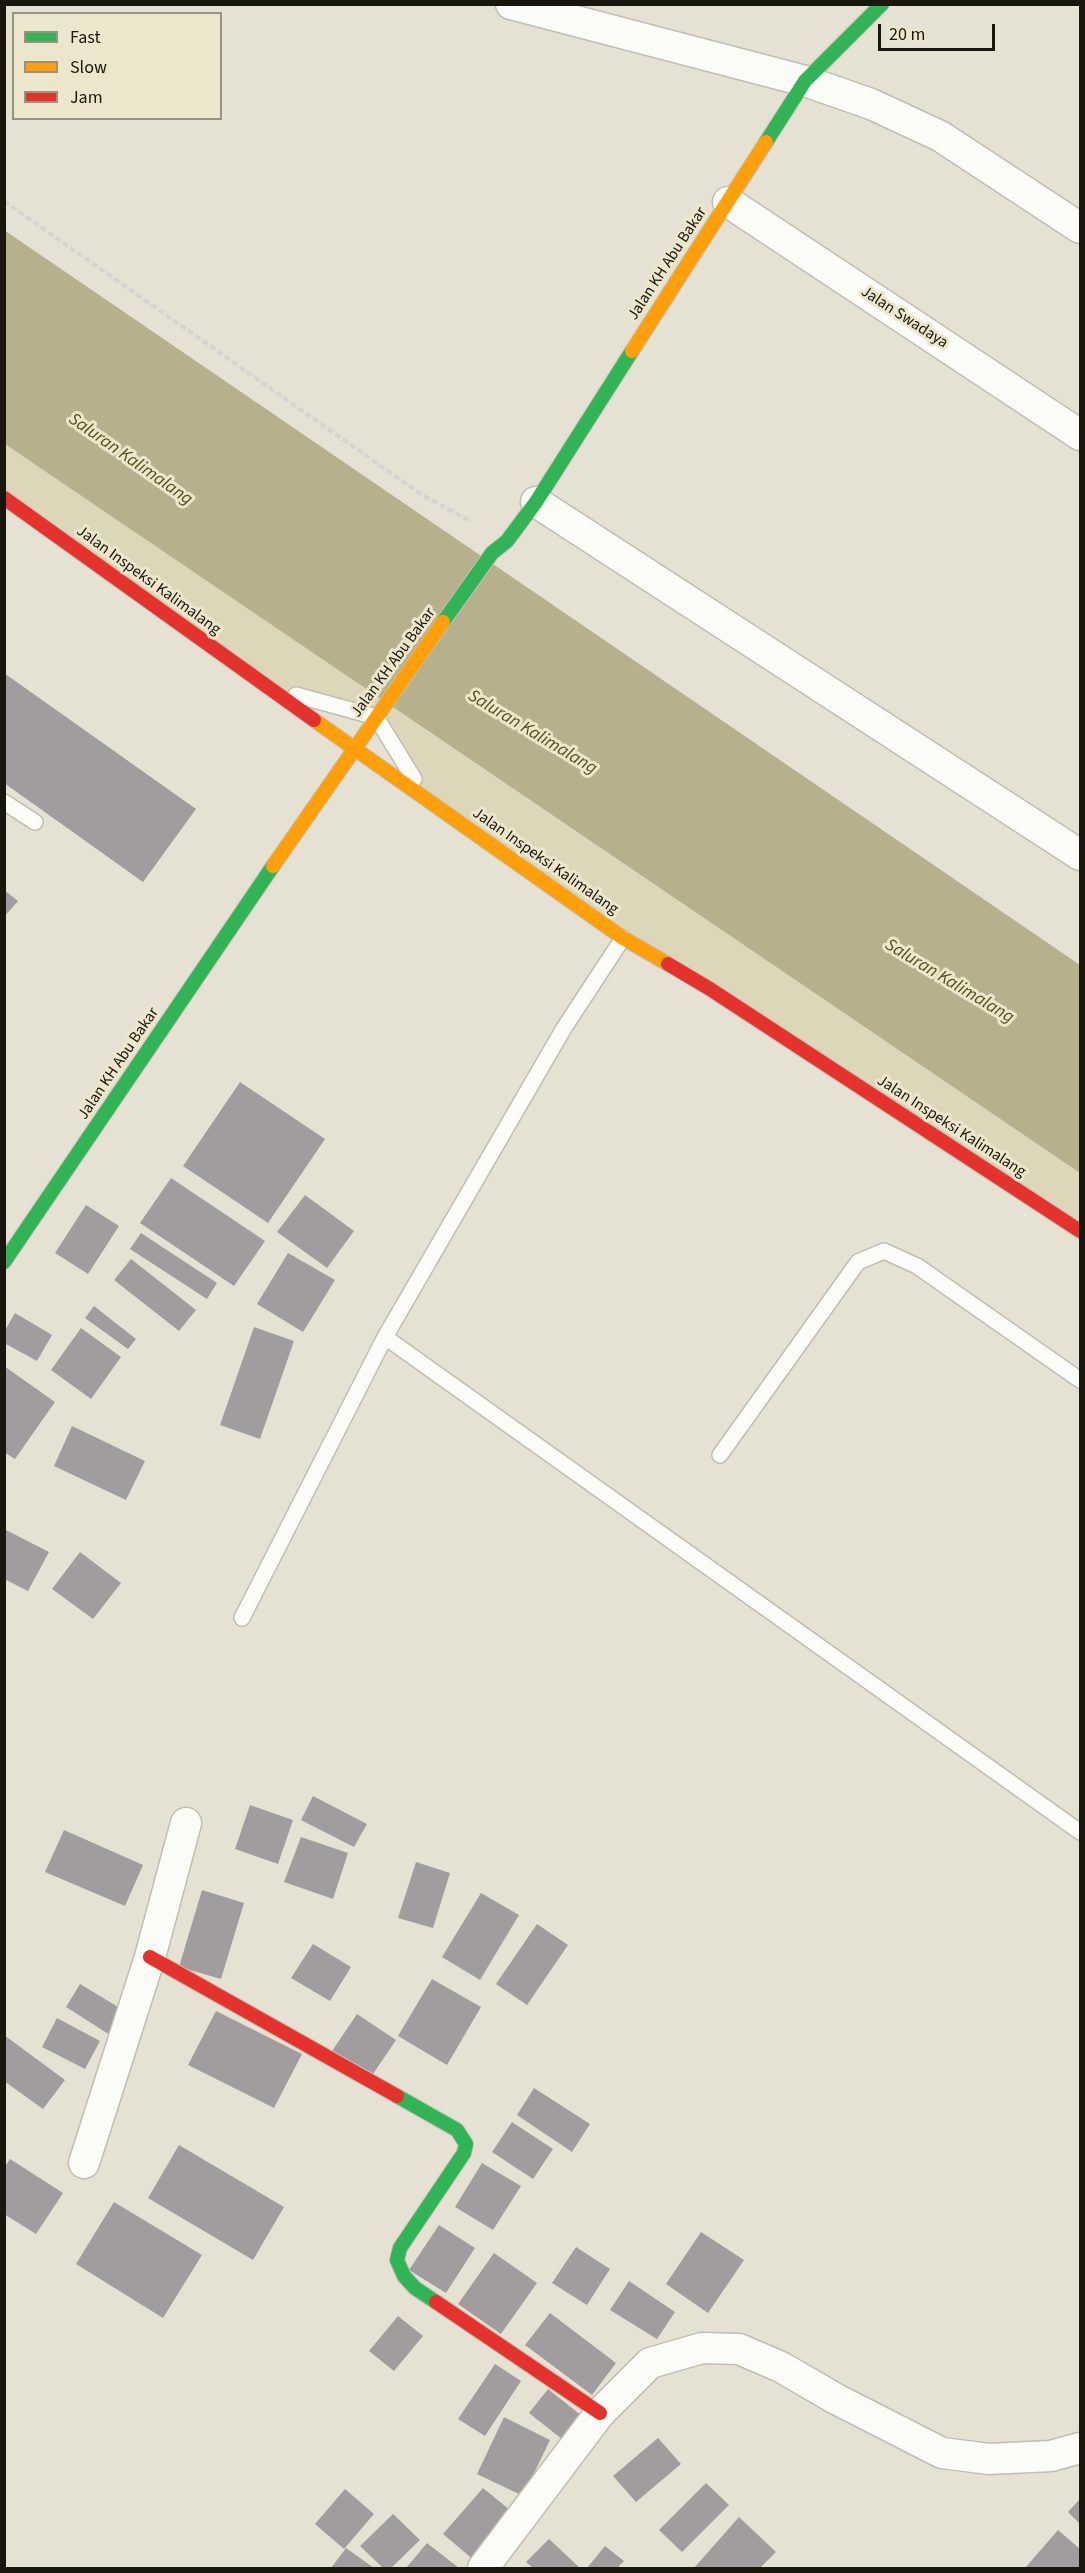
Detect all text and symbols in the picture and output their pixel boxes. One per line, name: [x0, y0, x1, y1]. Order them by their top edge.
legend: [12, 12, 222, 120]
scale bar: [881, 12, 998, 50]
text: 20 m: [889, 22, 925, 47]
text: Fast: [70, 25, 101, 50]
text: Slow: [70, 55, 107, 80]
text: Jam: [70, 85, 103, 110]
street label: Jalan KH Abu Bakar: [624, 204, 712, 324]
street label: Jalan Swadaya: [857, 283, 951, 353]
water label: Saluran Kalimalang: [64, 409, 196, 511]
street label: Jalan Inspeksi Kalimalang: [72, 522, 224, 640]
street label: Jalan KH Abu Bakar: [348, 604, 440, 722]
water label: Saluran Kalimalang: [464, 686, 600, 780]
street label: Jalan Inspeksi Kalimalang: [468, 804, 622, 920]
water label: Saluran Kalimalang: [881, 935, 1017, 1029]
street label: Jalan KH Abu Bakar: [74, 1004, 164, 1124]
street label: Jalan Inspeksi Kalimalang: [873, 1072, 1029, 1182]

